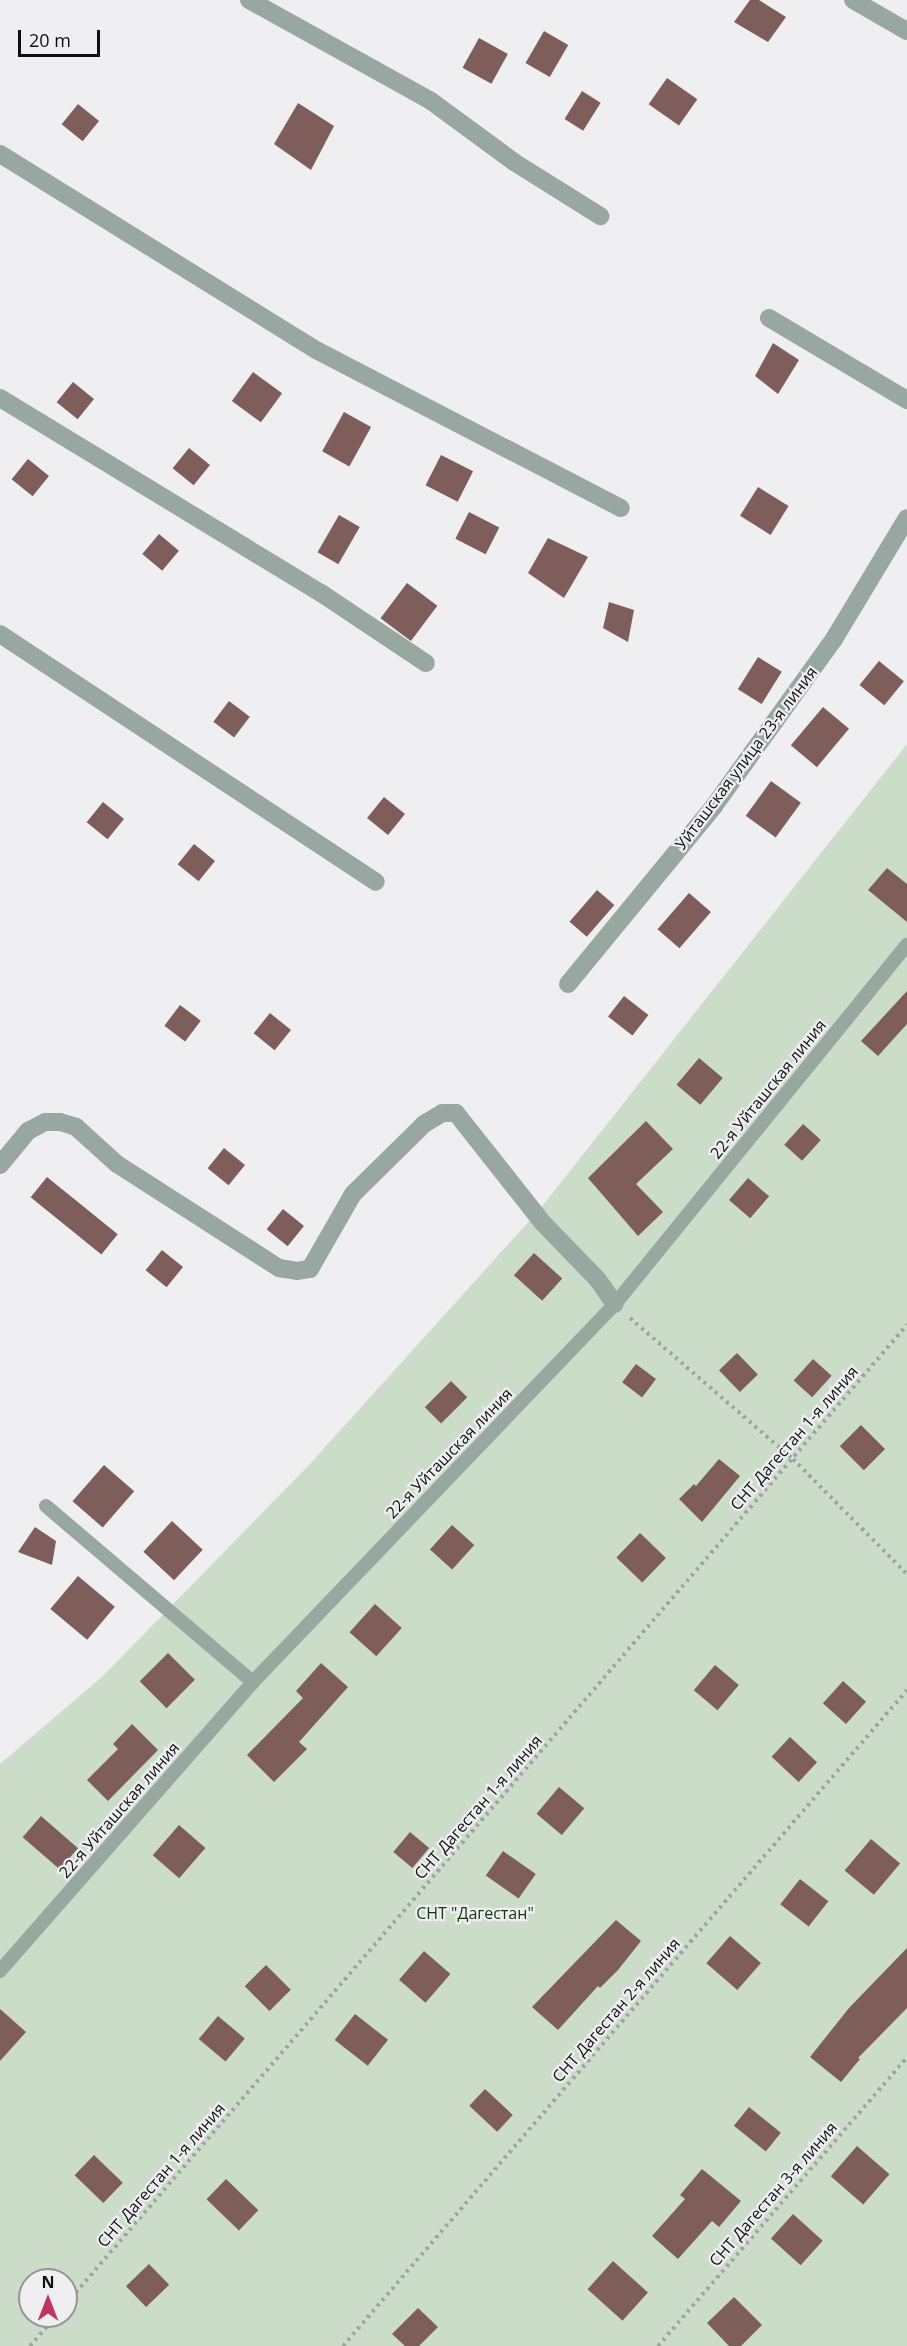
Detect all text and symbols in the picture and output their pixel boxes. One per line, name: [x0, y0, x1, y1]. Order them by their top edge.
scale bar: [21, 18, 104, 56]
text: 20 m: [29, 28, 71, 52]
street label: Уйташская улица 23-я линия: [671, 663, 821, 853]
street label: 22-я Уйташская линия: [706, 1016, 830, 1162]
street label: СНТ Дагестан 1-я линия: [726, 1362, 862, 1514]
street label: 22-я Уйташская линия: [382, 1384, 516, 1522]
street label: СНТ Дагестан 1-я линия: [410, 1731, 546, 1883]
street label: 22-я Уйташская линия: [55, 1738, 183, 1882]
park label: СНТ "Дагестан": [416, 1903, 534, 1923]
street label: СНТ Дагестан 2-я линия: [548, 1934, 684, 2086]
street label: СНТ Дагестан 1-я линия: [93, 2099, 229, 2251]
street label: СНТ Дагестан 3-я линия: [705, 2118, 841, 2270]
north arrow: [18, 2268, 78, 2328]
text: N: [41, 2271, 55, 2293]

